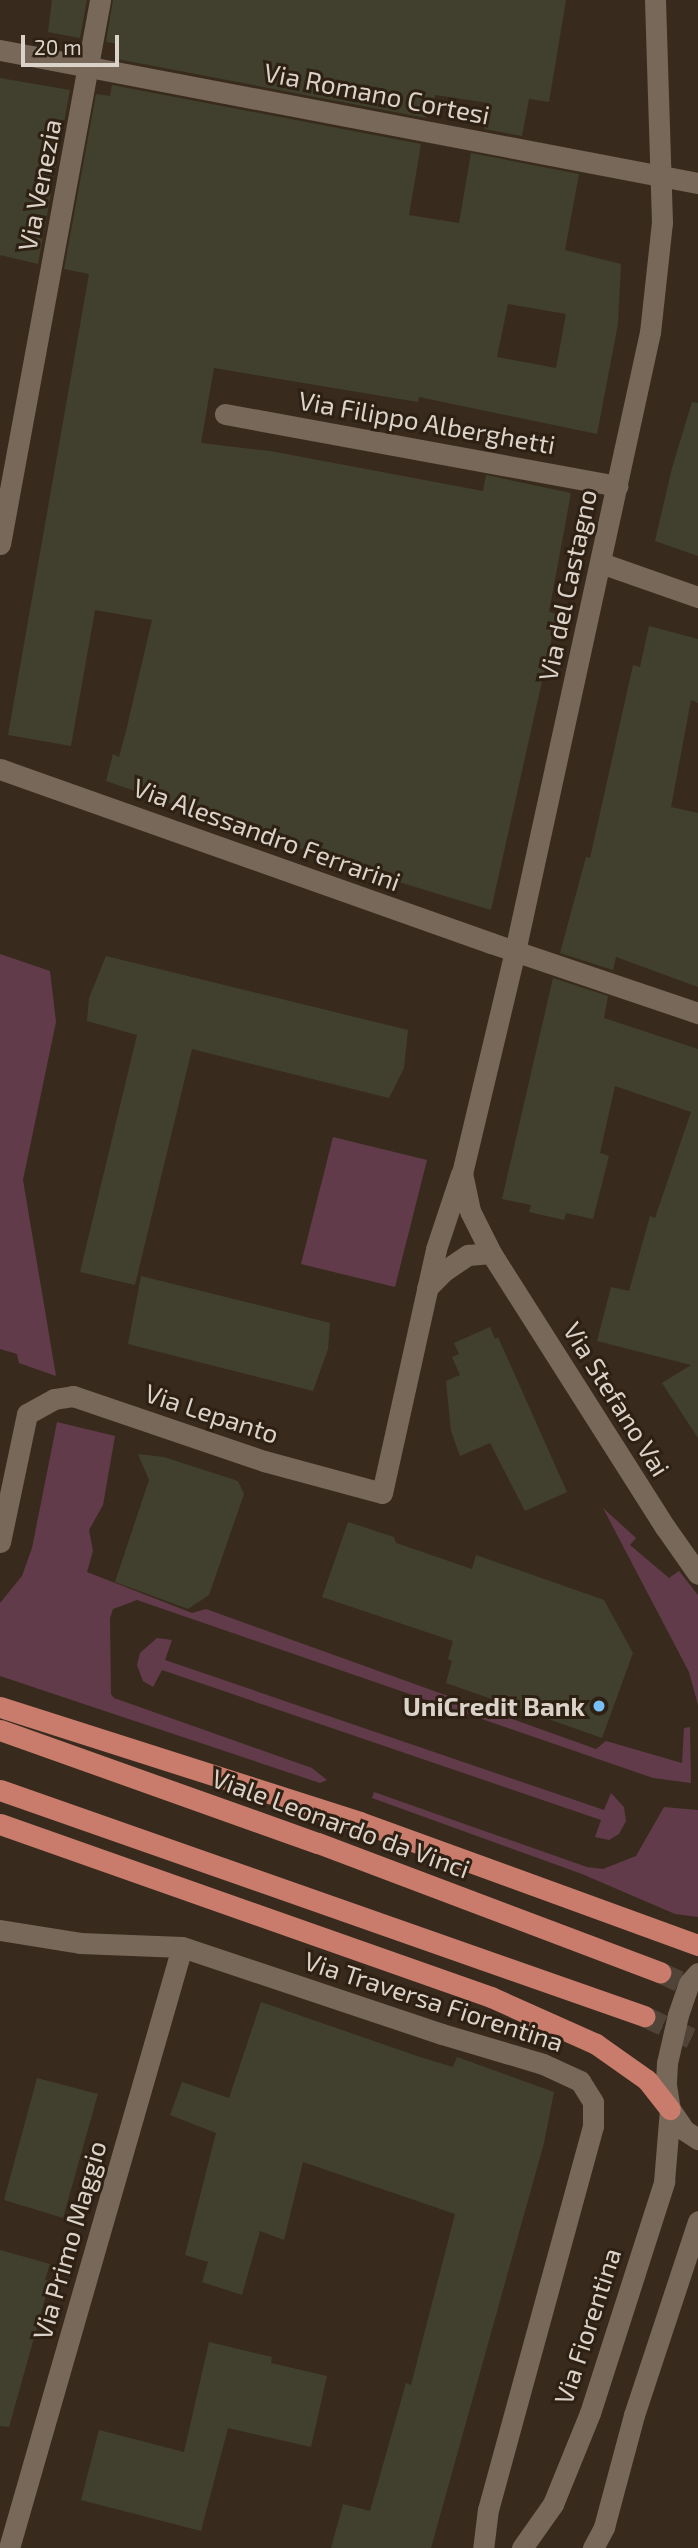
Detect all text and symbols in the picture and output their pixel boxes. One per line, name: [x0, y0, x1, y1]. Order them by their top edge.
scale bar: [24, 21, 122, 65]
text: 20 m: [34, 34, 82, 59]
street label: Via Romano Cortesi: [261, 56, 493, 130]
street label: Via Venezia: [11, 116, 67, 254]
street label: Via Filippo Alberghetti: [296, 384, 558, 460]
street label: Via del Castagno: [531, 486, 603, 684]
street label: Via Alessandro Ferrarini: [129, 771, 405, 897]
street label: Via Stefano Vai: [557, 1316, 677, 1482]
street label: Via Lepanto: [141, 1377, 283, 1449]
place label: UniCredit Bank: [403, 1690, 585, 1722]
marker: UniCredit Bank: [591, 1698, 607, 1714]
street label: Viale Leonardo da Vinci: [208, 1762, 474, 1884]
street label: Via Traversa Fiorentina: [300, 1944, 568, 2058]
street label: Via Primo Maggio: [26, 2137, 112, 2343]
street label: Via Fiorentina: [547, 2244, 627, 2408]

